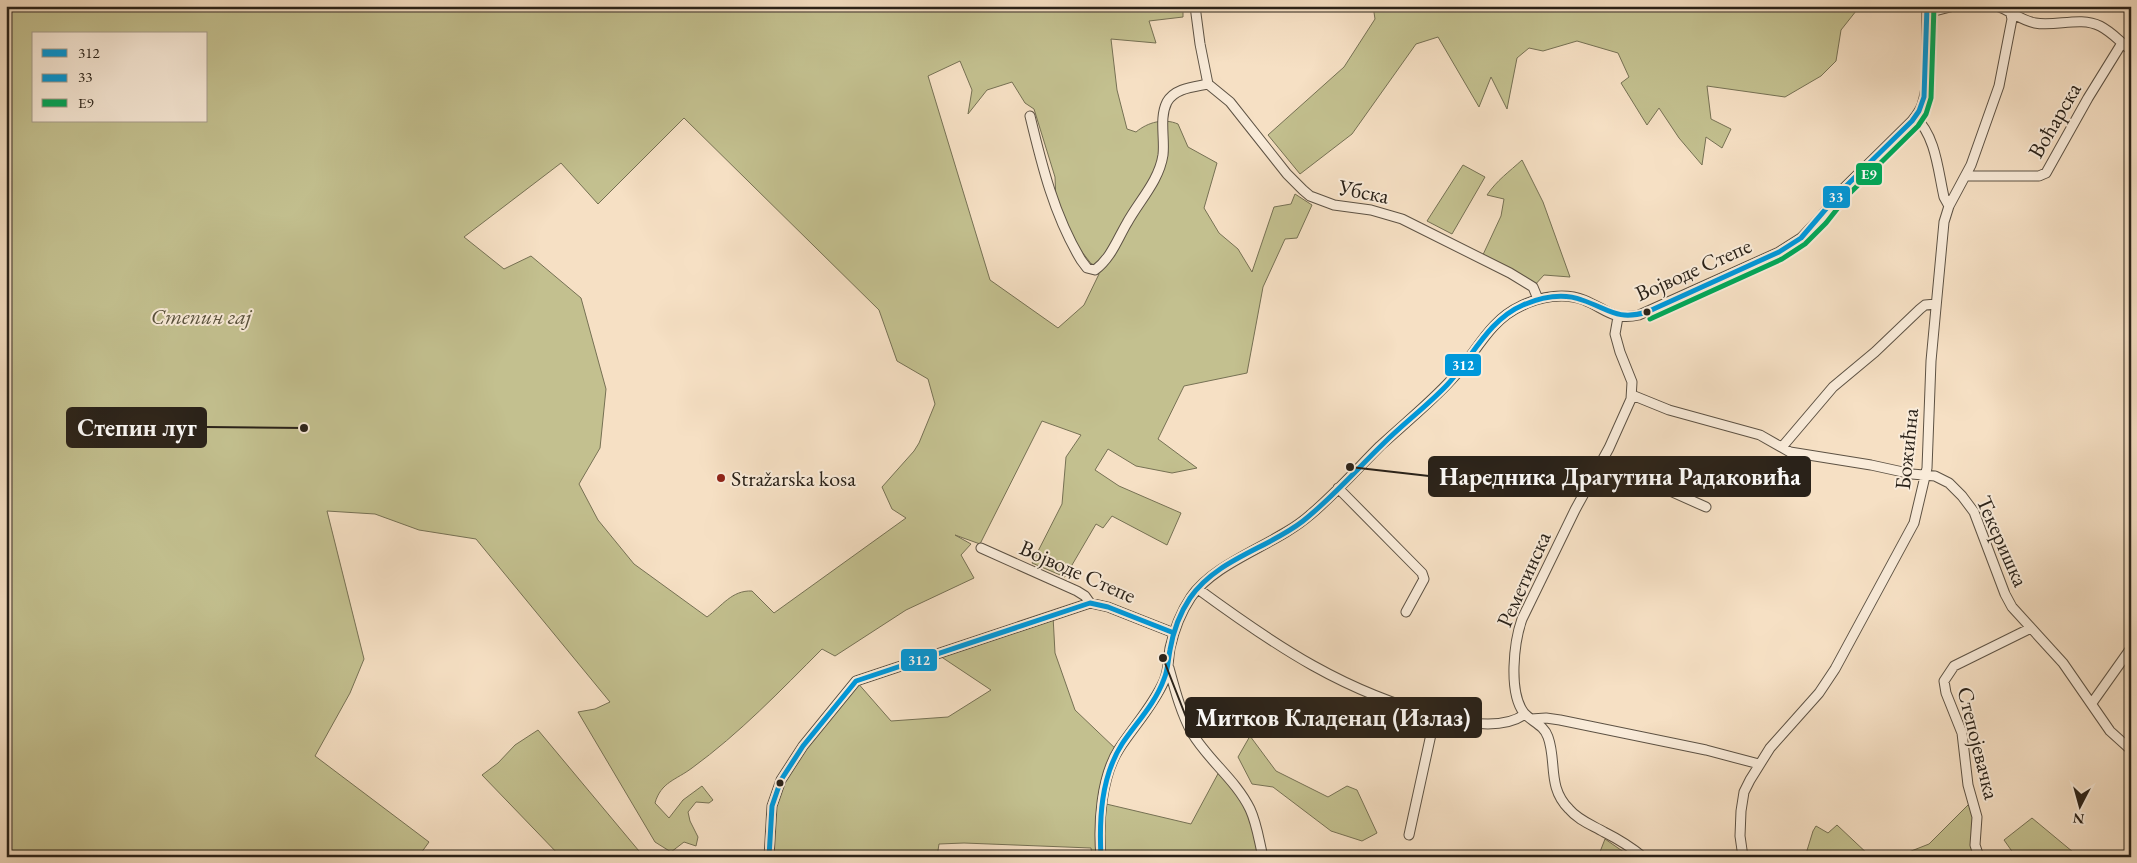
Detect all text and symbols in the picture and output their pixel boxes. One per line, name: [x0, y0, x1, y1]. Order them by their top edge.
legend: [32, 32, 208, 122]
text: 312: [78, 43, 100, 62]
text: 33: [78, 67, 92, 86]
street label: Воћарска: [2021, 77, 2088, 163]
text: E9: [78, 93, 94, 112]
line badge: E9: [1855, 162, 1883, 186]
text: E9: [1861, 165, 1877, 183]
street label: Убска: [1335, 172, 1392, 211]
line badge: 33: [1822, 185, 1851, 209]
text: 33: [1829, 188, 1843, 206]
street label: Војводе Степе: [1631, 231, 1756, 308]
park label: Степин гај: [151, 302, 253, 331]
unlabelled marker: [1642, 307, 1652, 317]
line badge: 312: [1444, 353, 1482, 377]
text: 312: [1452, 356, 1475, 374]
street label: Божићна: [1888, 407, 1925, 491]
callout: Степин луг: [67, 408, 206, 447]
text: Степин луг: [77, 412, 197, 444]
callout: Наредника Драгутина Радаковића: [1429, 457, 1810, 496]
text: Наредника Драгутина Радаковића: [1439, 461, 1801, 493]
place label: Stražarska kosa: [731, 464, 856, 493]
marker: Stražarska kosa: [715, 472, 727, 484]
street label: Текеришка: [1970, 491, 2036, 592]
street label: Реметинска: [1490, 527, 1557, 632]
street label: Војводе Степе: [1015, 533, 1141, 610]
line badge: 312: [900, 648, 938, 672]
text: 312: [908, 651, 931, 669]
street label: Степојевачка: [1951, 684, 2007, 803]
callout: Митков Кладенац (Излаз): [1186, 698, 1481, 737]
text: Митков Кладенац (Излаз): [1196, 702, 1470, 733]
unlabelled marker: [775, 778, 785, 788]
north arrow: [2054, 780, 2104, 830]
text: N: [2071, 809, 2085, 828]

